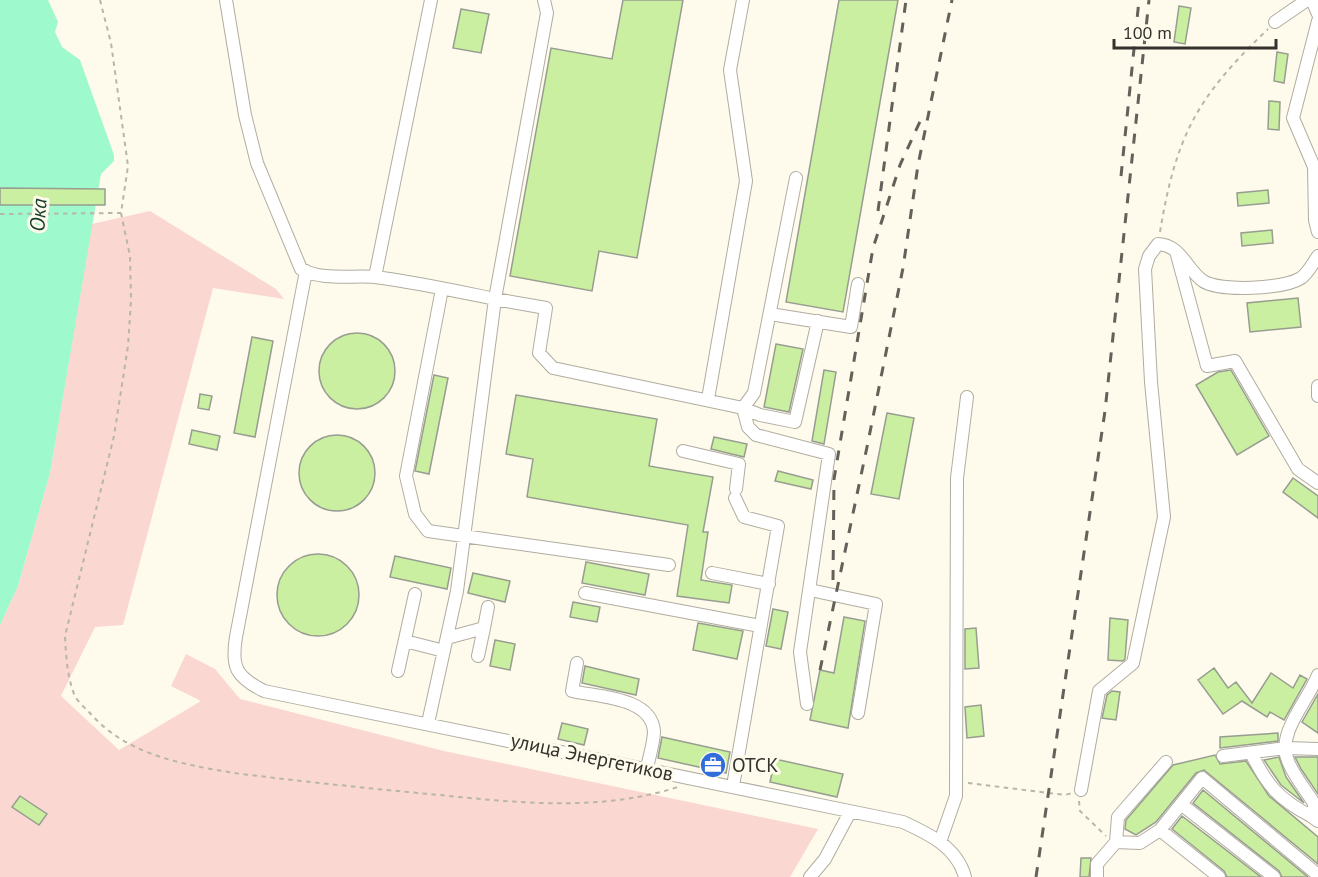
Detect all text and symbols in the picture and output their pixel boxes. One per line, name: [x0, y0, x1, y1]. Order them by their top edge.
scale bar: [1114, 12, 1276, 50]
text: 100 m: [1123, 21, 1172, 44]
water label: Ока: [23, 197, 53, 232]
street label: улица Энергетиков: [508, 727, 676, 787]
office icon: ОТСК: [698, 750, 728, 780]
place label: ОТСК: [732, 752, 778, 778]

